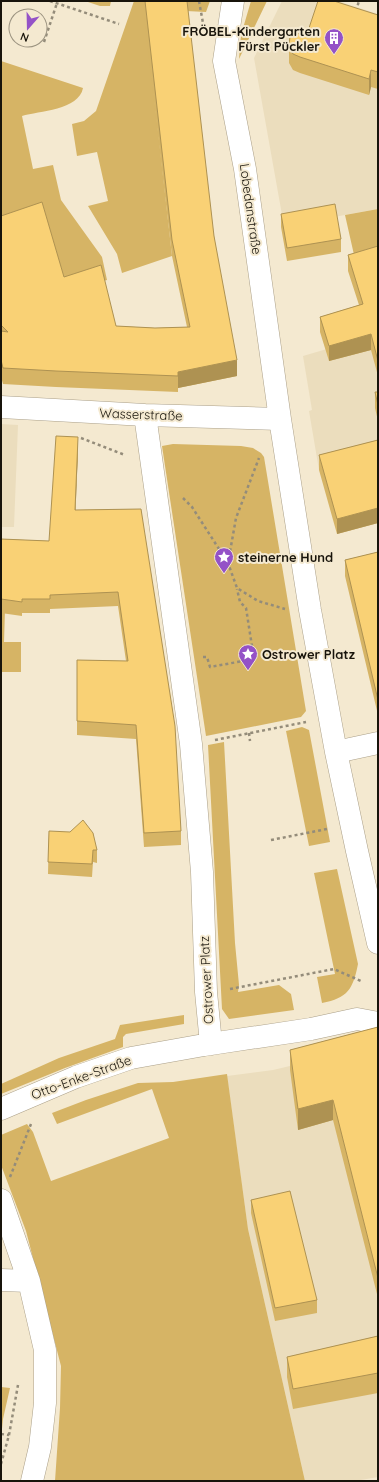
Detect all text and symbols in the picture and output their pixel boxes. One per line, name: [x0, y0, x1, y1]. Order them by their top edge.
north arrow: [8, 8, 48, 48]
place label: FRÖBEL-Kindergarten Fürst Pückler: [182, 23, 320, 54]
building icon: FRÖBEL-Kindergarten Fürst Pückler: [323, 27, 345, 55]
text: N: [18, 29, 31, 45]
street label: Lobedanstraße: [237, 162, 265, 256]
street label: Wasserstraße: [99, 405, 183, 423]
place icon: steinerne Hund: [213, 546, 235, 574]
place label: steinerne Hund: [238, 549, 333, 565]
place icon: Ostrower Platz: [237, 643, 259, 671]
place label: Ostrower Platz: [262, 646, 355, 662]
street label: Ostrower Platz: [196, 936, 216, 1024]
street label: Otto-Enke-Straße: [29, 1051, 133, 1103]

